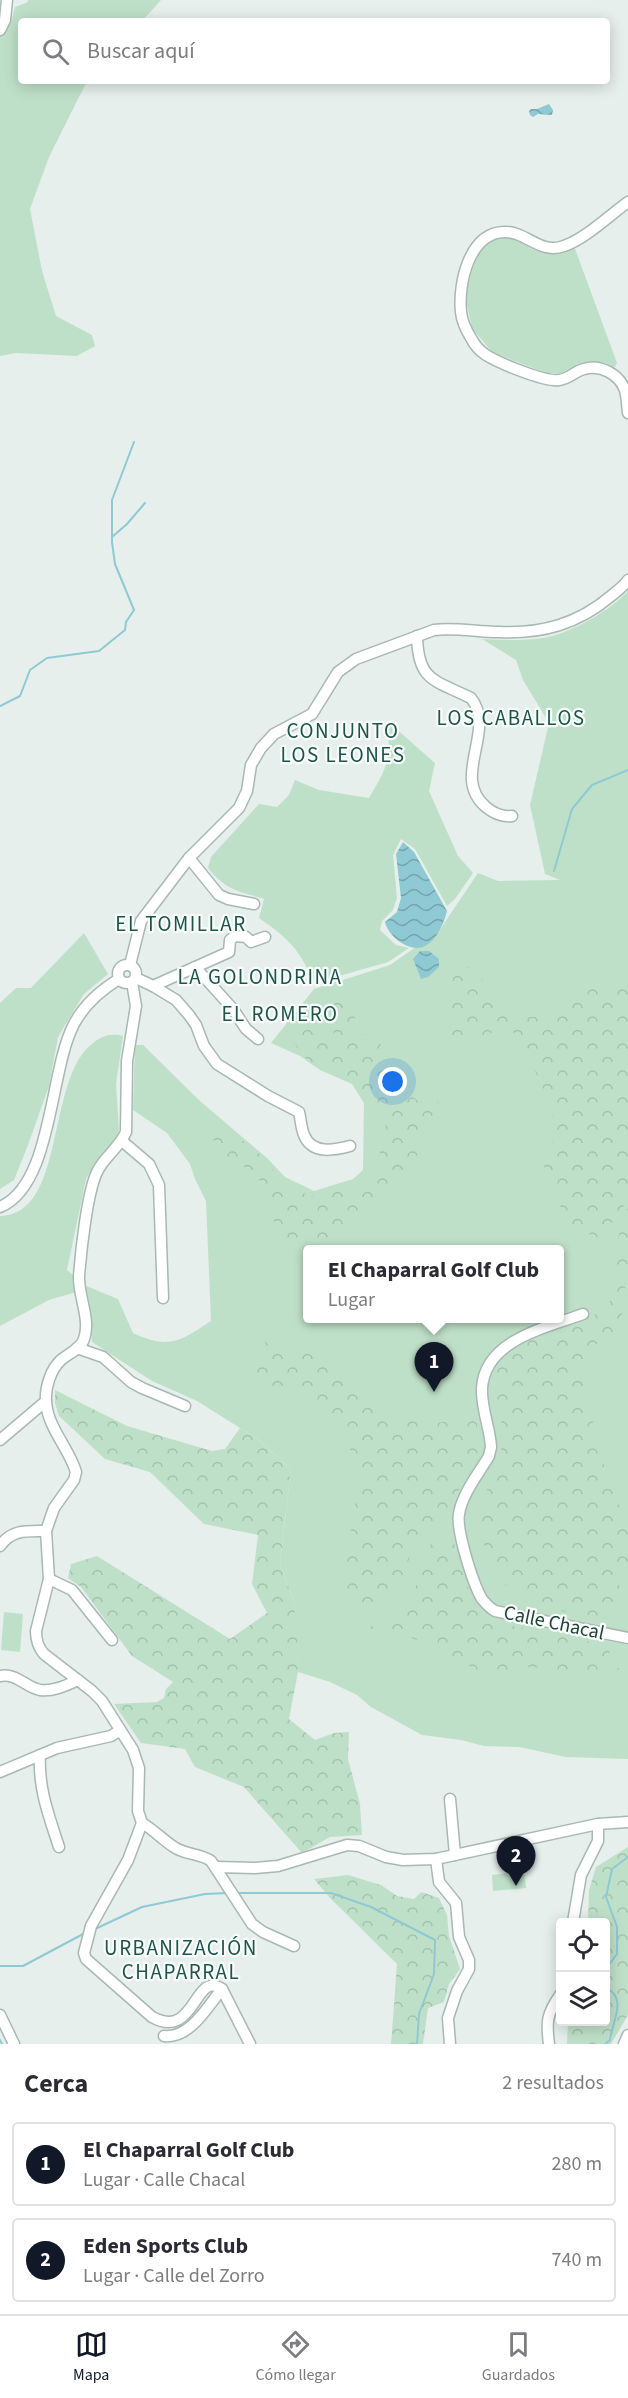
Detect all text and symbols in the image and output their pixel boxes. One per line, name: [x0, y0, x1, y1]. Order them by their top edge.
search box: [18, 18, 610, 84]
icon: search: [39, 35, 72, 68]
text: Buscar aquí: [87, 35, 195, 67]
district label: LOS CABALLOS: [436, 703, 586, 733]
district label: CONJUNTO LOS LEONES: [280, 716, 406, 770]
district label: EL TOMILLAR: [115, 909, 247, 939]
district label: LA GOLONDRINA: [178, 962, 342, 992]
district label: EL ROMERO: [221, 999, 339, 1029]
your location: [378, 1067, 407, 1096]
popup: [303, 1245, 564, 1323]
text: El Chaparral Golf Club: [328, 1254, 539, 1286]
text: Lugar: [328, 1286, 375, 1314]
pin: 1: [414, 1342, 454, 1392]
street label: Calle Chacal: [501, 1599, 607, 1647]
pin: 2: [496, 1836, 536, 1886]
map controls: [556, 1918, 610, 2026]
button: locate: [556, 1918, 610, 1972]
district label: URBANIZACIÓN CHAPARRAL: [104, 1933, 258, 1987]
button: layers: [556, 1972, 610, 2026]
text: Cerca: [24, 2065, 88, 2102]
text: 2 resultados: [502, 2069, 604, 2097]
text: El Chaparral Golf Club: [83, 2134, 294, 2166]
text: 1: [40, 2150, 51, 2178]
text: 280 m: [552, 2150, 602, 2178]
text: Lugar · Calle Chacal: [83, 2166, 245, 2194]
text: Eden Sports Club: [83, 2230, 248, 2262]
text: 2: [40, 2246, 51, 2274]
text: 740 m: [552, 2246, 602, 2274]
text: Lugar · Calle del Zorro: [83, 2262, 265, 2290]
tab: Mapa: [73, 2328, 109, 2386]
tab: Cómo llegar: [255, 2328, 336, 2386]
tab: Guardados: [482, 2328, 555, 2386]

